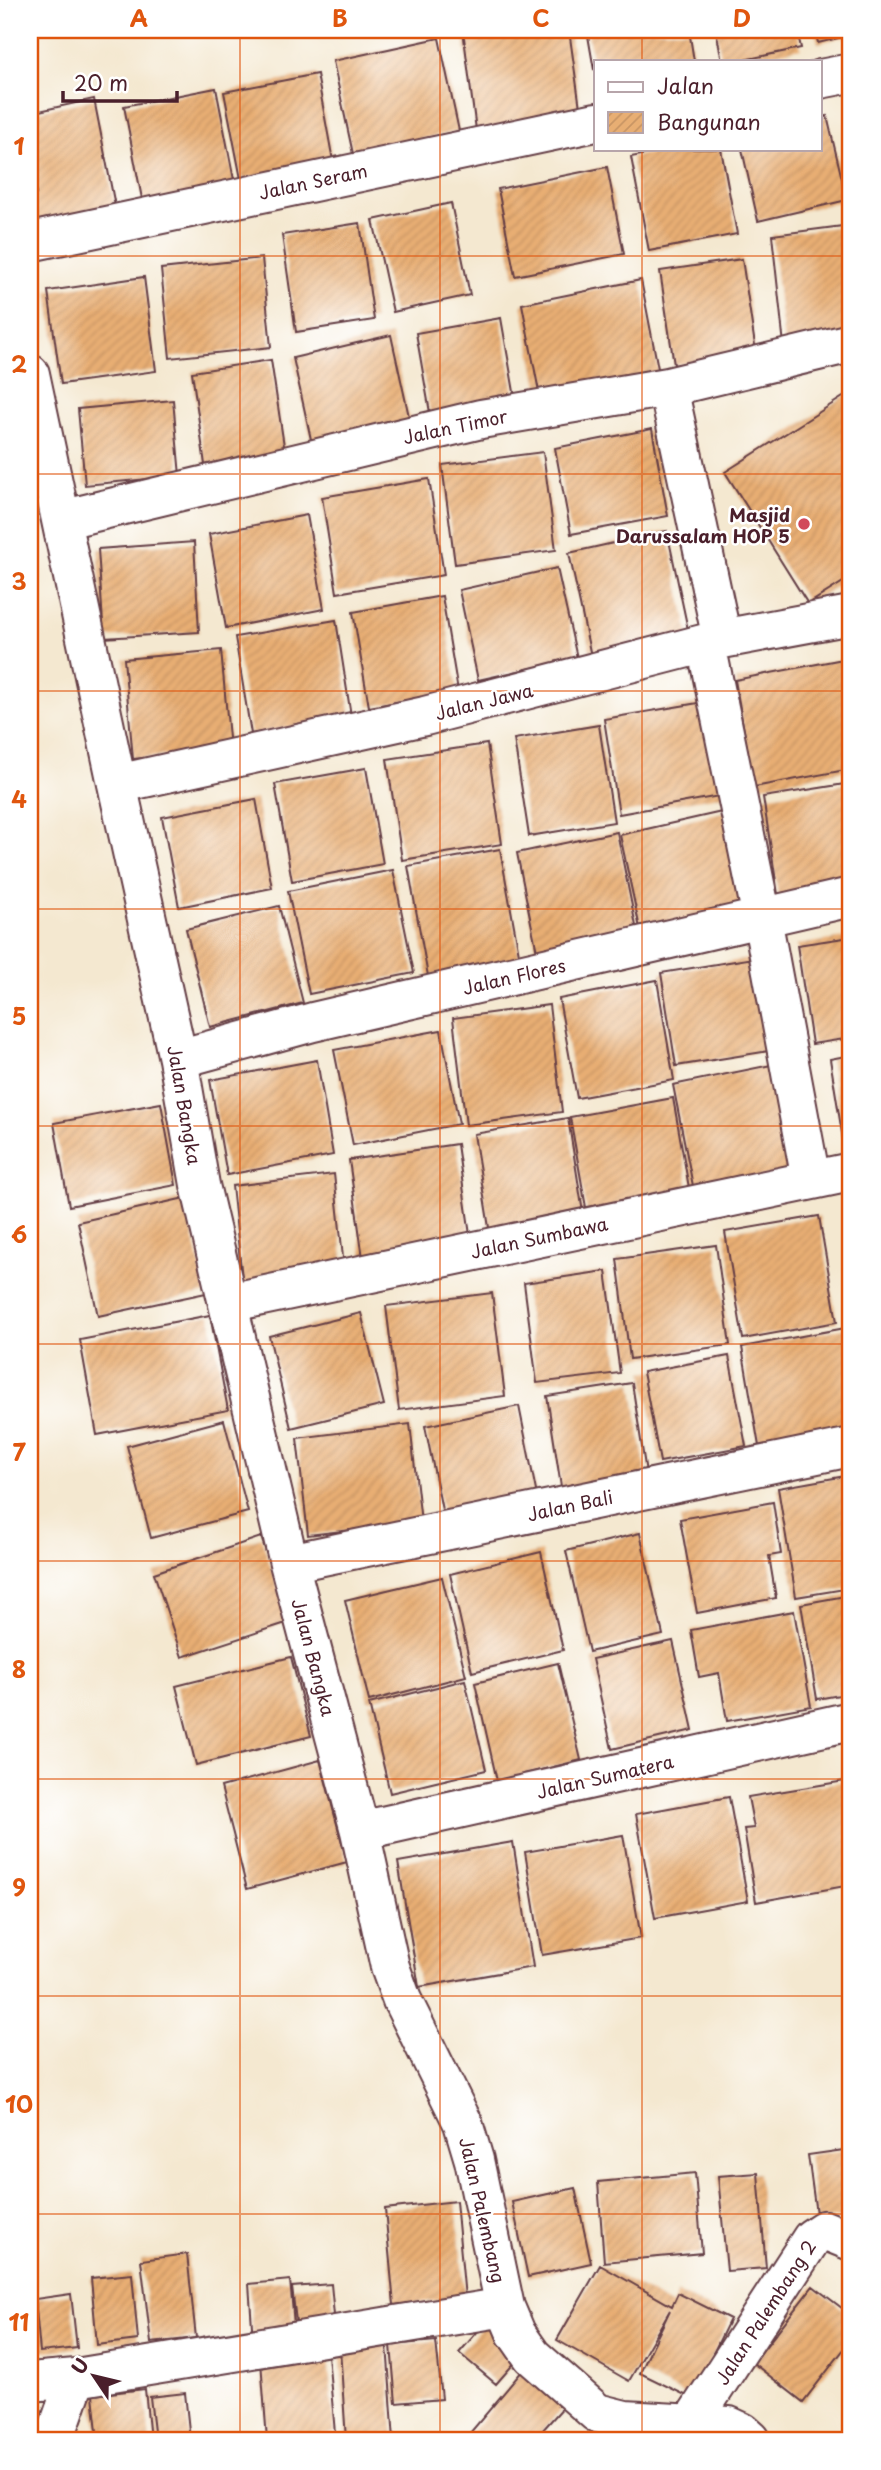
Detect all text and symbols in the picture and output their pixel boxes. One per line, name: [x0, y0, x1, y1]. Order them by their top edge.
text: A: [130, 0, 148, 35]
text: B: [332, 0, 348, 35]
text: C: [532, 0, 550, 35]
text: D: [733, 0, 751, 35]
scale bar: [63, 60, 177, 104]
legend: [594, 60, 822, 150]
text: 20 m: [74, 66, 128, 98]
text: Jalan: [657, 69, 714, 101]
text: Bangunan: [657, 105, 761, 137]
text: 1: [14, 128, 25, 163]
street label: Jalan Seram: [256, 156, 370, 206]
text: 2: [11, 346, 27, 381]
street label: Jalan Timor: [400, 402, 510, 450]
place label: Masjid Darussalam HOP 5: [616, 501, 790, 549]
marker: Masjid Darussalam HOP 5: [796, 516, 812, 532]
text: 3: [11, 563, 27, 598]
street label: Jalan Jawa: [432, 676, 536, 726]
text: 4: [11, 781, 27, 816]
street label: Jalan Flores: [460, 951, 568, 1001]
text: 5: [12, 998, 26, 1033]
street label: Jalan Bangka: [161, 1043, 209, 1167]
street label: Jalan Sumbawa: [468, 1209, 611, 1265]
text: 6: [11, 1216, 27, 1251]
text: 7: [12, 1434, 26, 1469]
street label: Jalan Bali: [525, 1483, 615, 1527]
street label: Jalan Bangka: [285, 1595, 343, 1719]
text: 8: [12, 1651, 26, 1686]
street label: Jalan Sumatera: [534, 1747, 676, 1805]
text: 9: [12, 1869, 26, 1904]
text: 10: [5, 2086, 33, 2121]
street label: Jalan Palembang: [453, 2134, 513, 2286]
street label: Jalan Palembang 2: [708, 2234, 822, 2390]
text: 11: [9, 2304, 30, 2339]
north arrow: [60, 2340, 130, 2410]
text: U: [64, 2352, 95, 2380]

